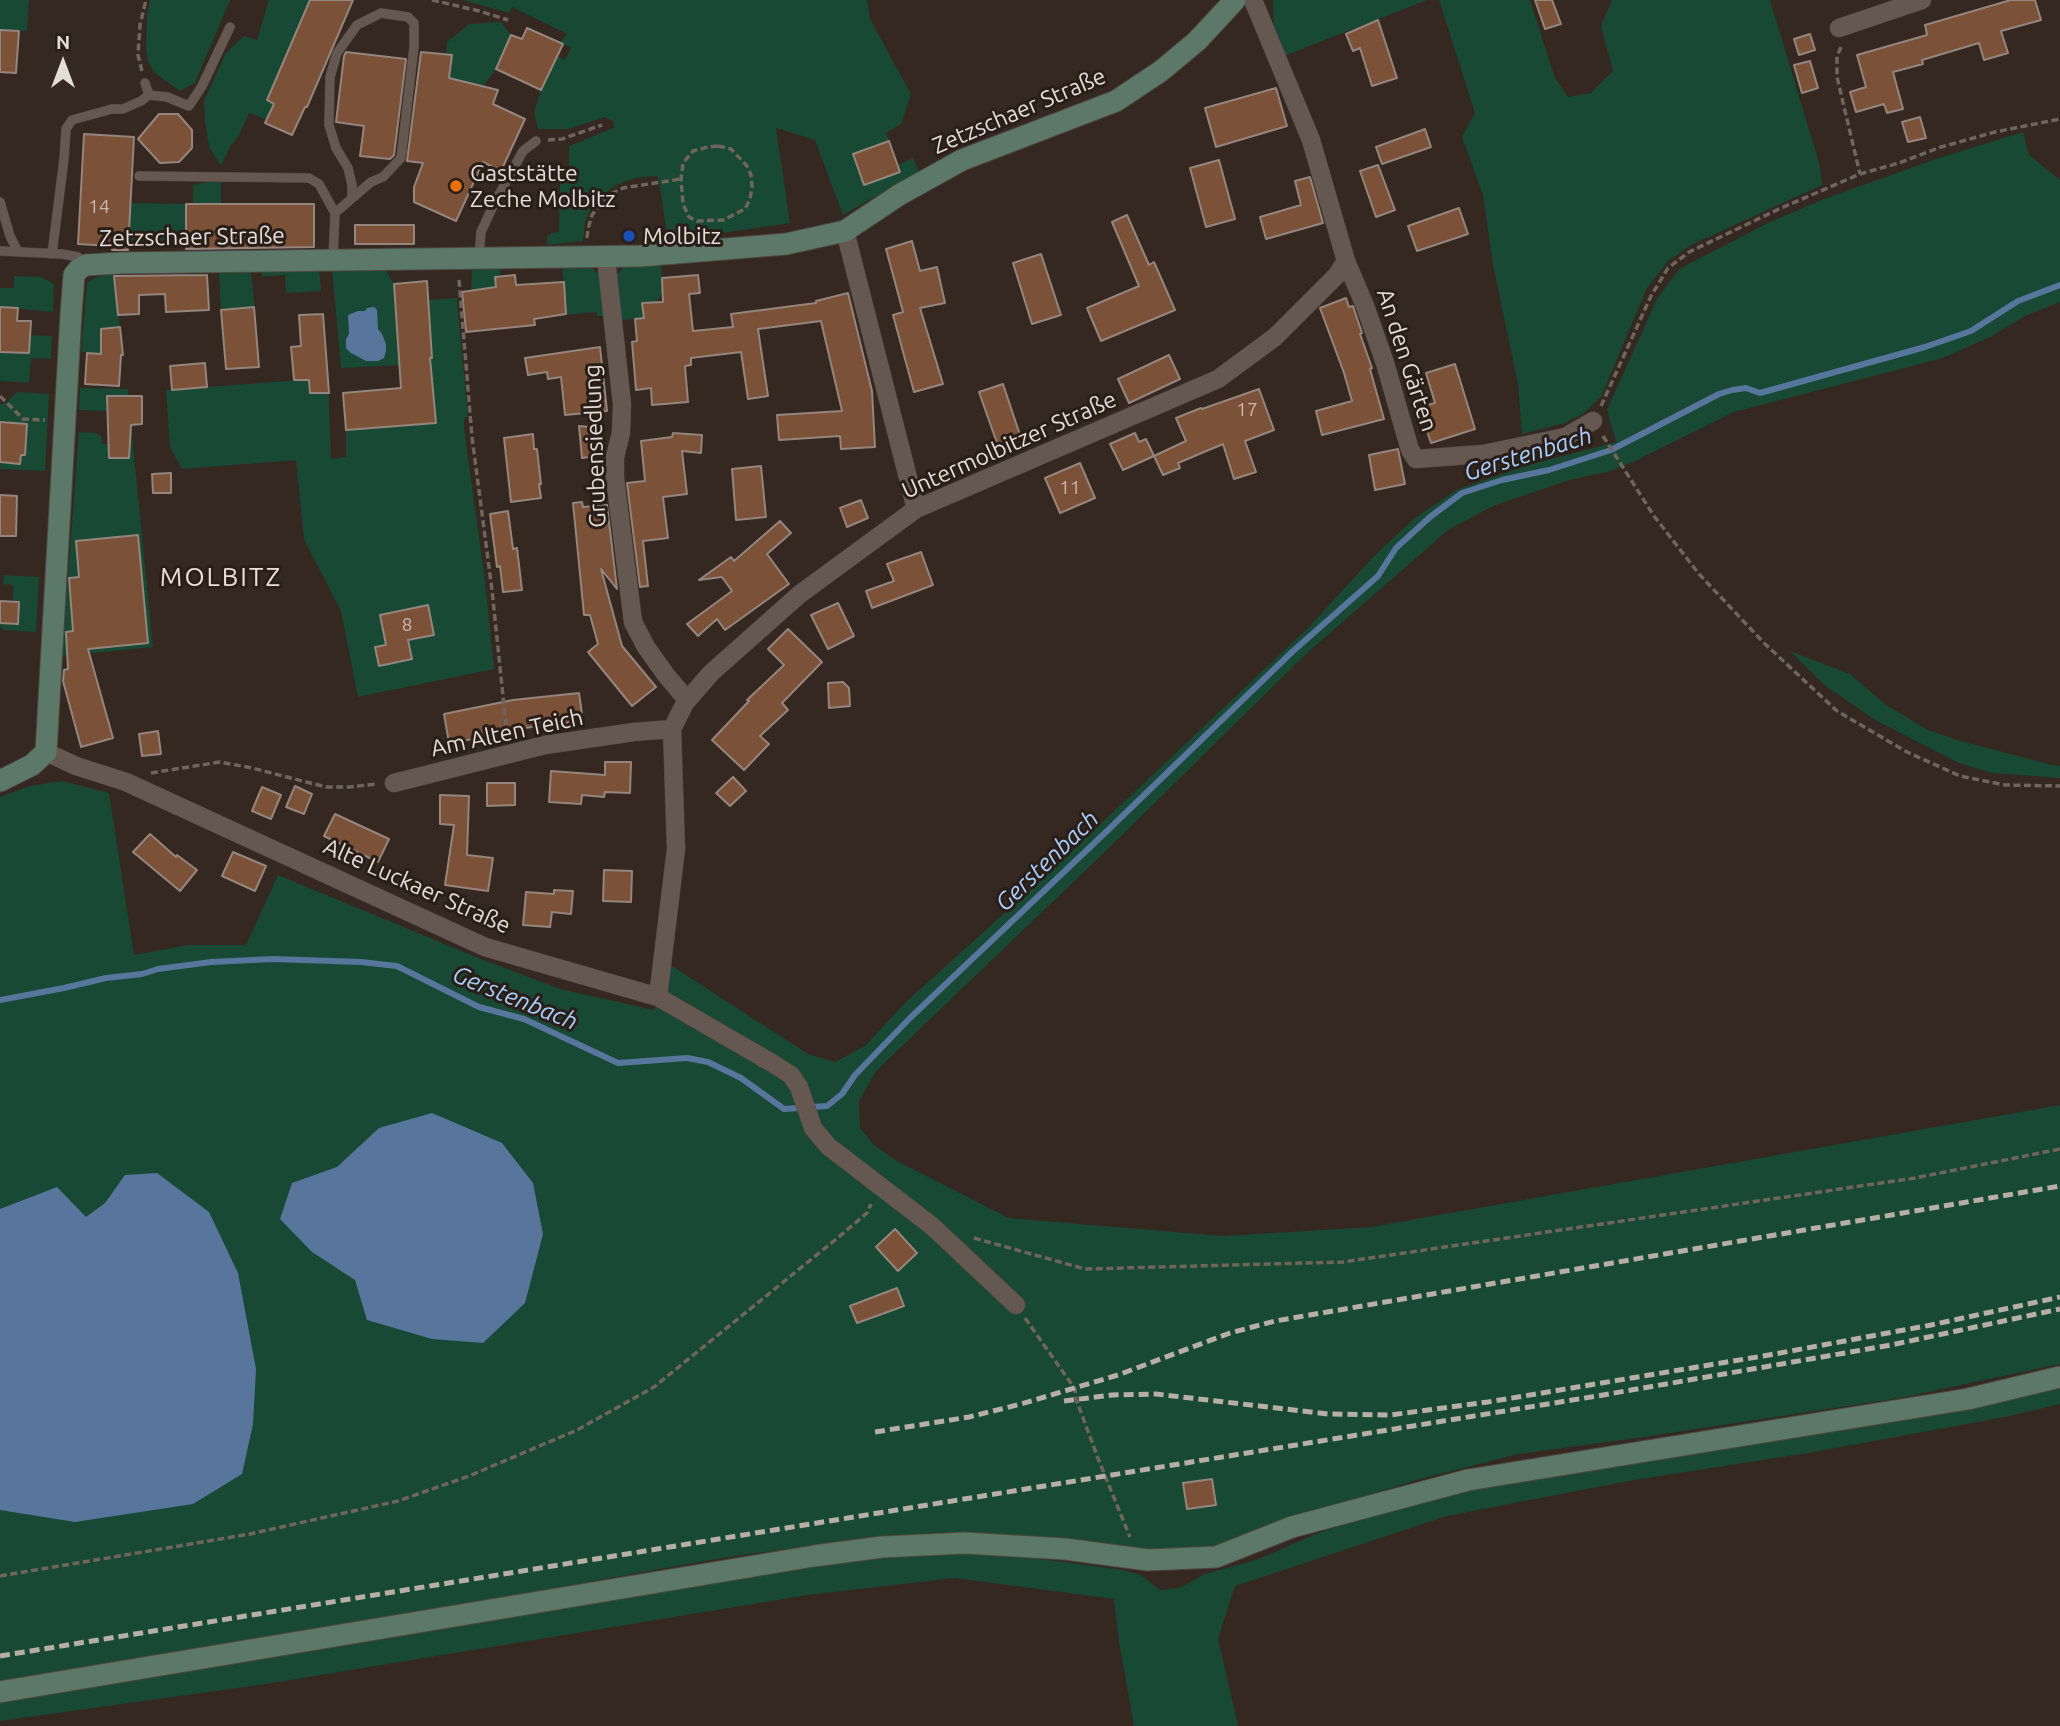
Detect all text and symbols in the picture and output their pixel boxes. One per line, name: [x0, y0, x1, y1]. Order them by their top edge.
north arrow: [28, 28, 98, 98]
text: N: [56, 31, 70, 53]
street label: Zetzschaer Straße: [928, 62, 1110, 160]
place label: Gaststätte Zeche Molbitz: [470, 159, 616, 213]
marker: Gaststätte Zeche Molbitz: [448, 178, 464, 194]
house number: 14: [88, 196, 110, 218]
street label: Zetzschaer Straße: [99, 222, 285, 252]
place label: Molbitz: [643, 222, 721, 250]
marker: Molbitz: [621, 228, 637, 244]
street label: An den Gärten: [1371, 285, 1443, 435]
street label: Grubensiedlung: [578, 364, 612, 528]
street label: Untermolbitzer Straße: [897, 385, 1121, 505]
house number: 17: [1236, 399, 1258, 421]
water label: Gerstenbach: [1461, 421, 1595, 487]
house number: 11: [1059, 477, 1081, 499]
district label: MOLBITZ: [161, 561, 281, 593]
house number: 8: [402, 614, 412, 636]
street label: Am Alten Teich: [428, 703, 586, 763]
water label: Gerstenbach: [989, 805, 1105, 917]
street label: Alte Luckaer Straße: [319, 832, 515, 940]
water label: Gerstenbach: [448, 960, 582, 1036]

